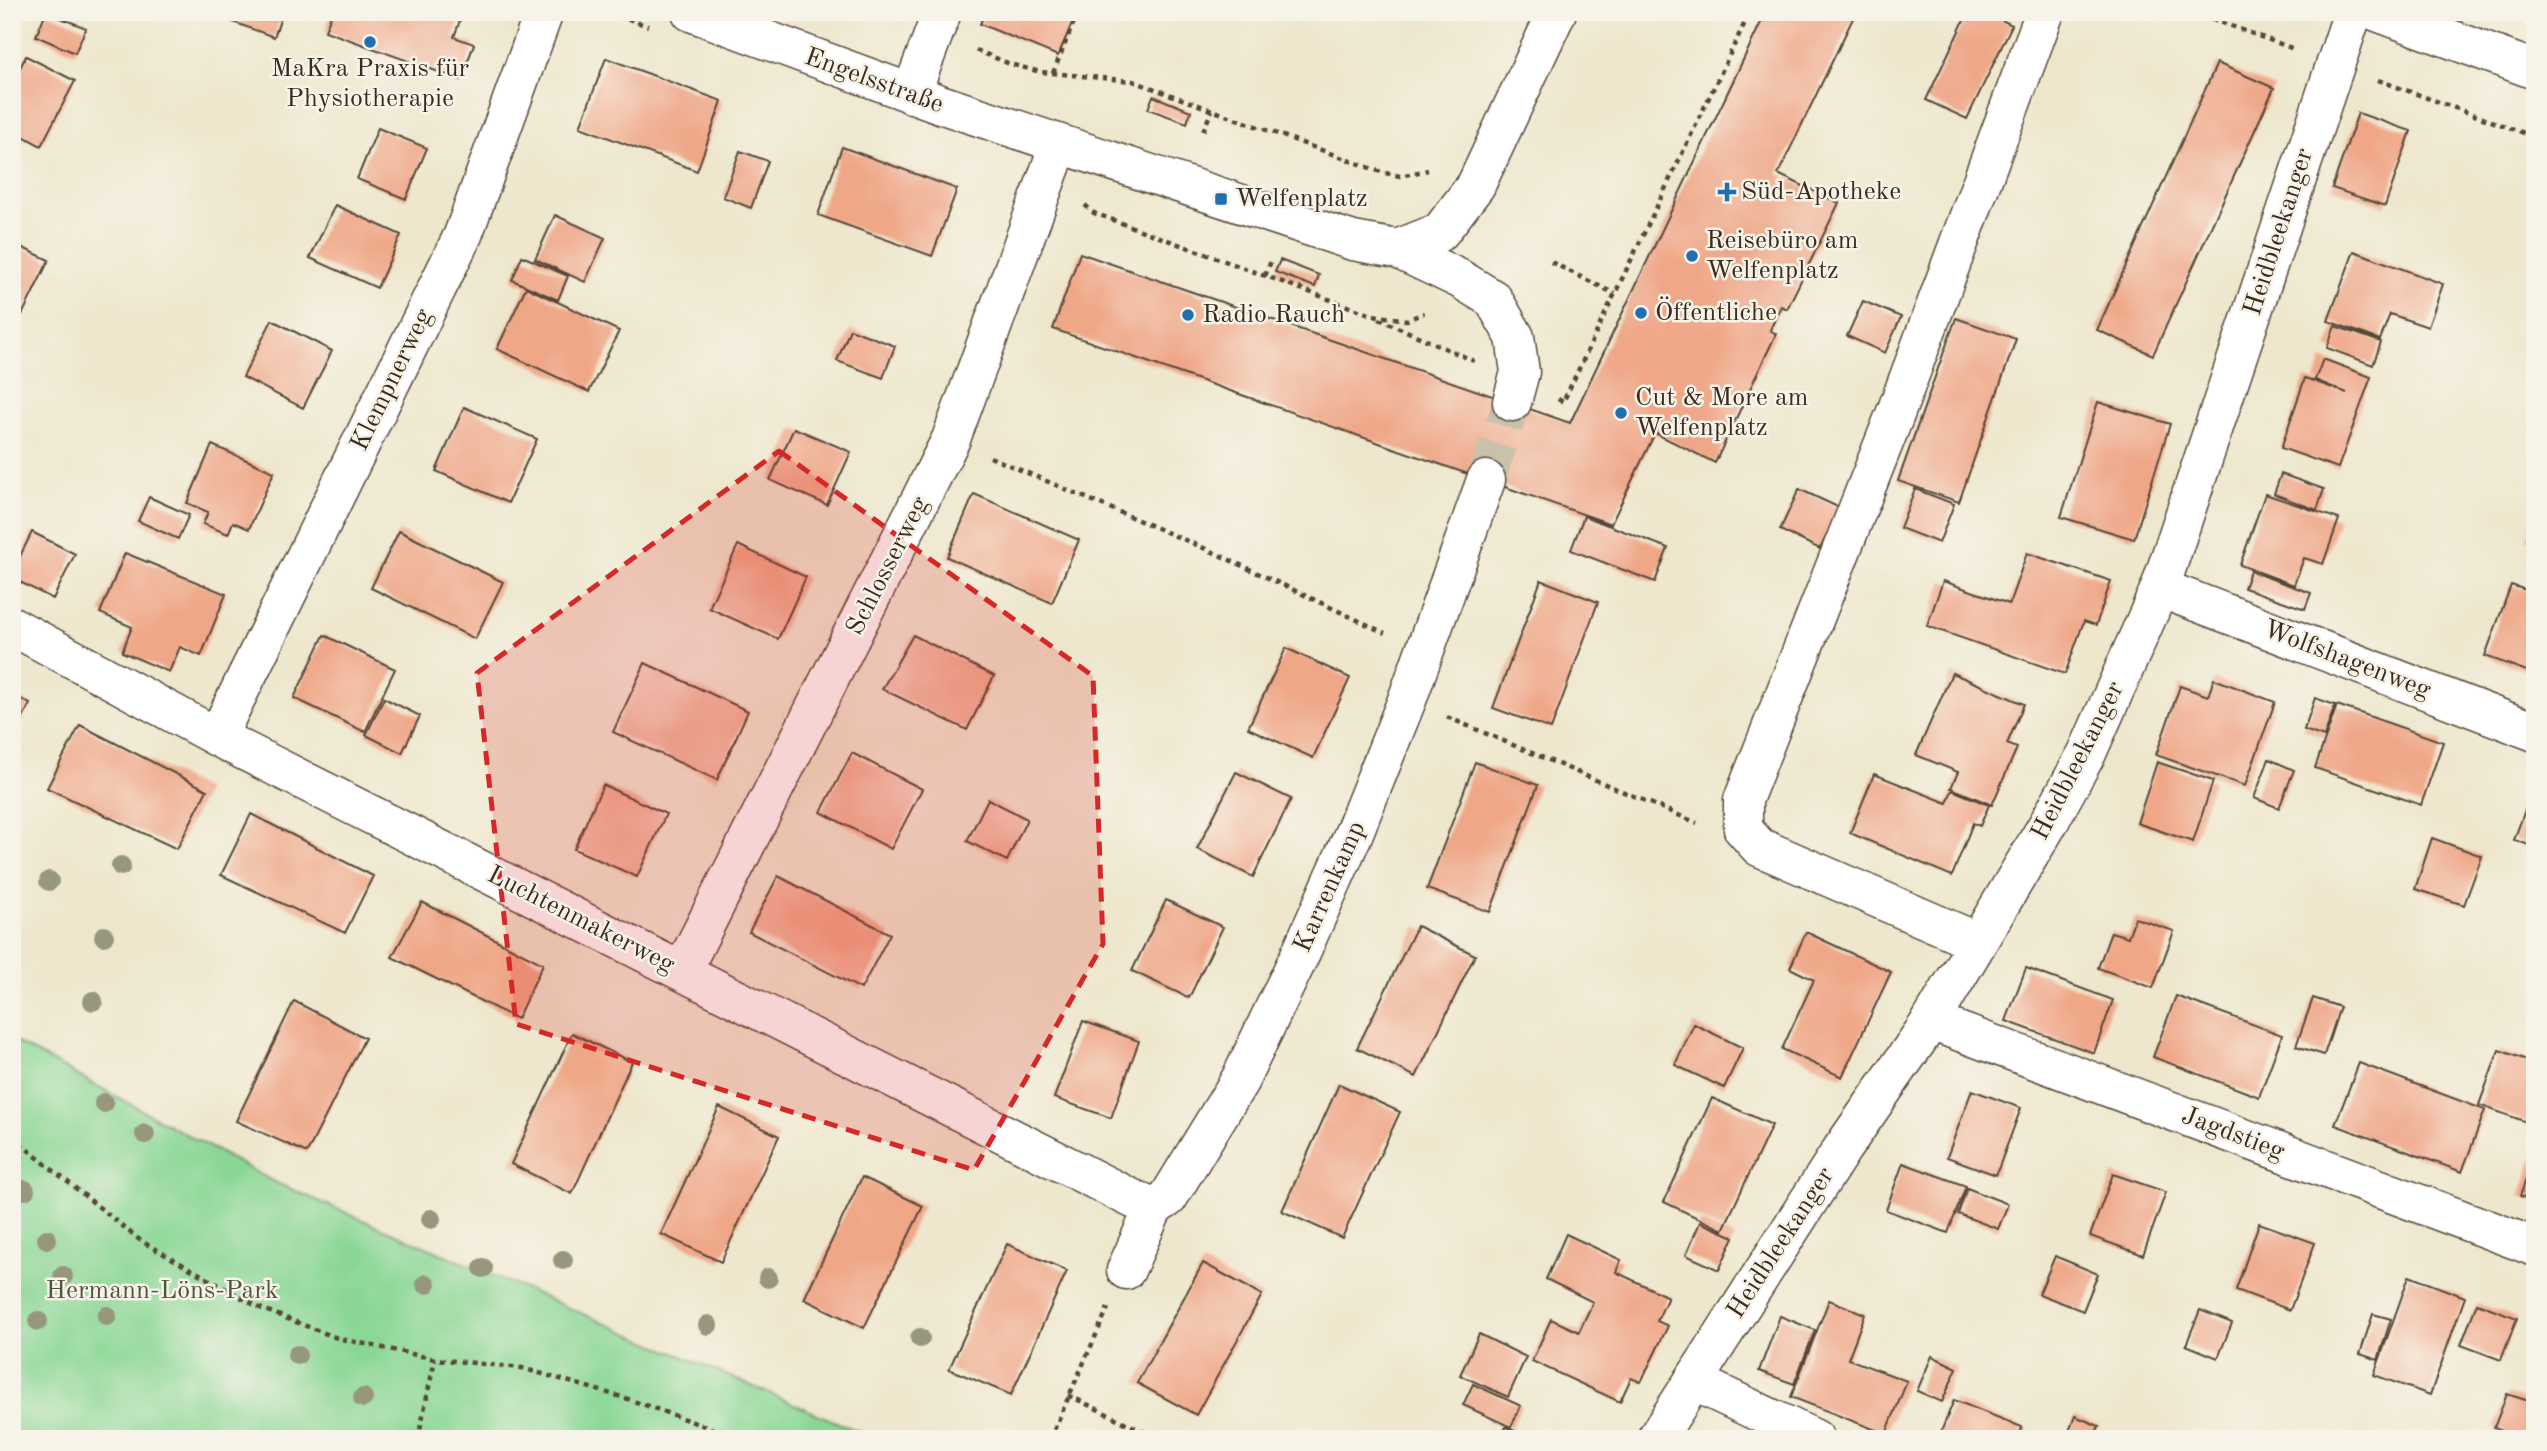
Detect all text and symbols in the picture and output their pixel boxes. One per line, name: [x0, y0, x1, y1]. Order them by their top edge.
marker: MaKra Praxis für Physiotherapie: [362, 34, 378, 50]
street label: Engelsstraße: [801, 44, 947, 118]
place label: MaKra Praxis für Physiotherapie: [271, 56, 470, 112]
street label: Heidbleekanger: [2240, 145, 2318, 319]
place label: Süd-Apotheke: [1741, 179, 1901, 205]
marker: Süd-Apotheke: [1719, 184, 1735, 200]
place label: Welfenplatz: [1235, 186, 1368, 212]
marker: Welfenplatz: [1213, 191, 1229, 207]
place label: Reisebüro am Welfenplatz: [1706, 228, 1858, 284]
marker: Reisebüro am Welfenplatz: [1684, 248, 1700, 264]
place label: Öffentliche: [1655, 296, 1777, 326]
place label: Radio Rauch: [1202, 302, 1345, 328]
street label: Klempnerweg: [346, 305, 438, 455]
marker: Öffentliche: [1633, 305, 1649, 321]
marker: Radio Rauch: [1180, 307, 1196, 323]
place label: Cut & More am Welfenplatz: [1635, 385, 1808, 441]
marker: Cut & More am Welfenplatz: [1613, 405, 1629, 421]
street label: Schlosserweg: [842, 493, 934, 639]
street label: Wolfshagenweg: [2260, 616, 2434, 704]
street label: Heidbleekanger: [2027, 677, 2129, 845]
street label: Karrenkamp: [1290, 818, 1370, 956]
street label: Luchtenmakerweg: [483, 862, 679, 978]
street label: Jagdstieg: [2178, 1103, 2288, 1165]
street label: Heidbleekanger: [1723, 1163, 1840, 1323]
park label: Hermann-Löns-Park: [45, 1278, 279, 1304]

